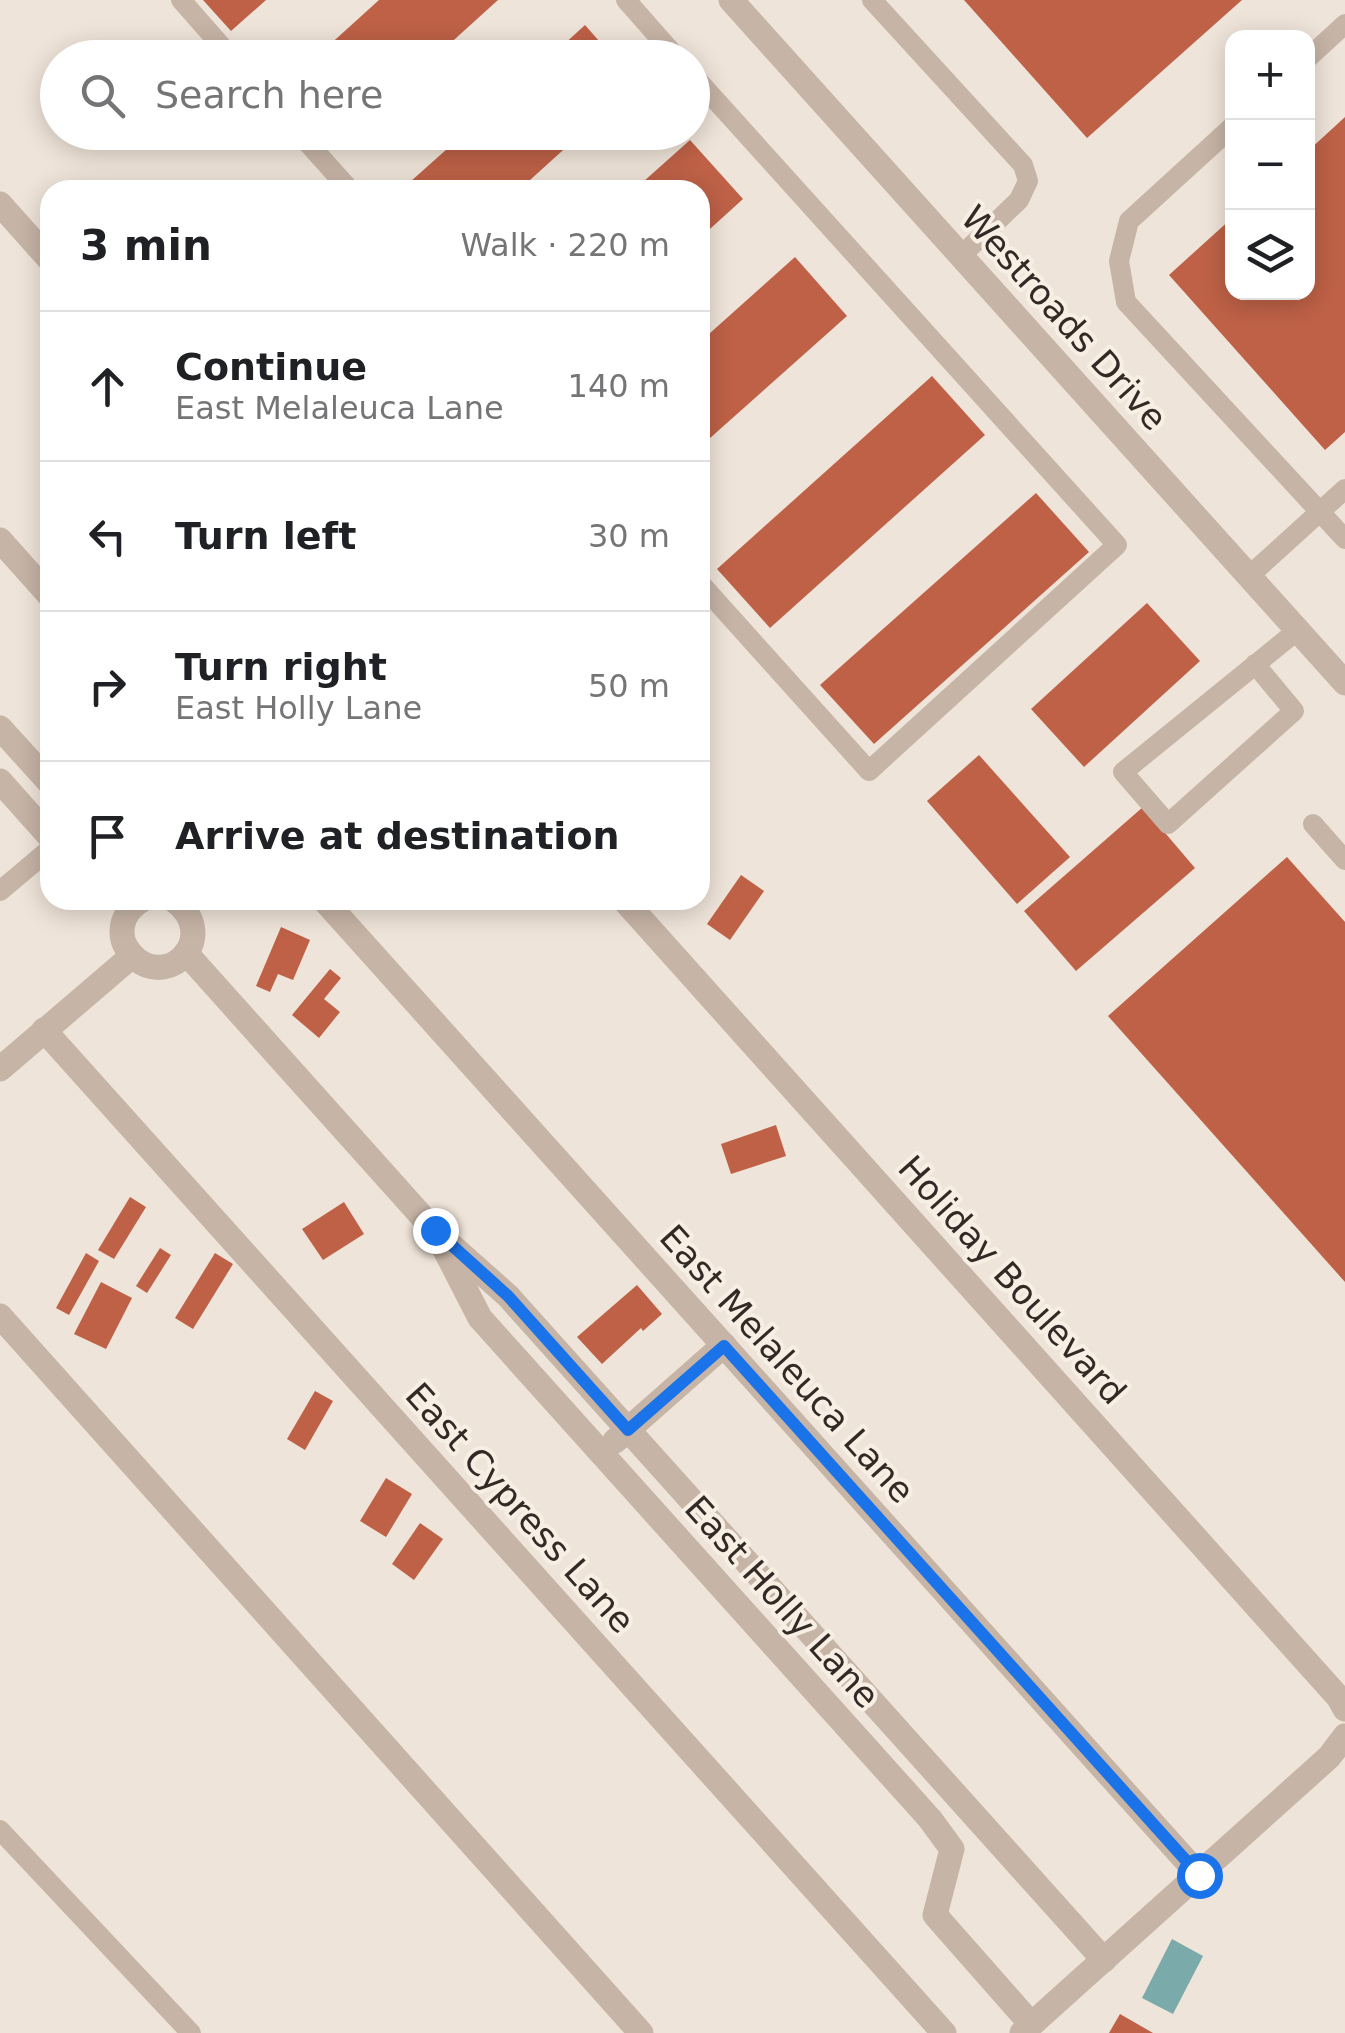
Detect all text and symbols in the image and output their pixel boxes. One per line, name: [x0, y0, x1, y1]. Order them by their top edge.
map controls: [1225, 30, 1315, 300]
button: +: [1225, 30, 1315, 120]
search box: [40, 40, 710, 150]
icon: search: [75, 68, 130, 123]
text: Search here: [155, 73, 383, 117]
button: −: [1225, 120, 1315, 210]
street label: Westroads Drive: [953, 198, 1175, 438]
button: layers: [1225, 210, 1315, 300]
text: 3 min: [80, 221, 212, 270]
text: Walk · 220 m: [460, 226, 670, 264]
text: Continue: [175, 345, 367, 389]
icon: ahead: [80, 359, 135, 414]
text: 140 m: [568, 367, 670, 405]
text: East Melaleuca Lane: [175, 389, 504, 427]
icon: left: [80, 509, 135, 564]
text: Turn left: [175, 514, 356, 558]
text: 30 m: [588, 517, 670, 555]
text: Turn right: [175, 645, 387, 689]
icon: right: [80, 659, 135, 714]
text: 50 m: [588, 667, 670, 705]
text: East Holly Lane: [175, 689, 422, 727]
icon: arrive: [80, 809, 135, 864]
text: Arrive at destination: [175, 814, 620, 858]
street label: Holiday Boulevard: [890, 1148, 1134, 1412]
route end: [413, 1208, 459, 1254]
street label: East Melaleuca Lane: [652, 1217, 922, 1511]
street label: East Cypress Lane: [398, 1375, 642, 1641]
street label: East Holly Lane: [677, 1488, 887, 1716]
route start: [1177, 1853, 1223, 1899]

